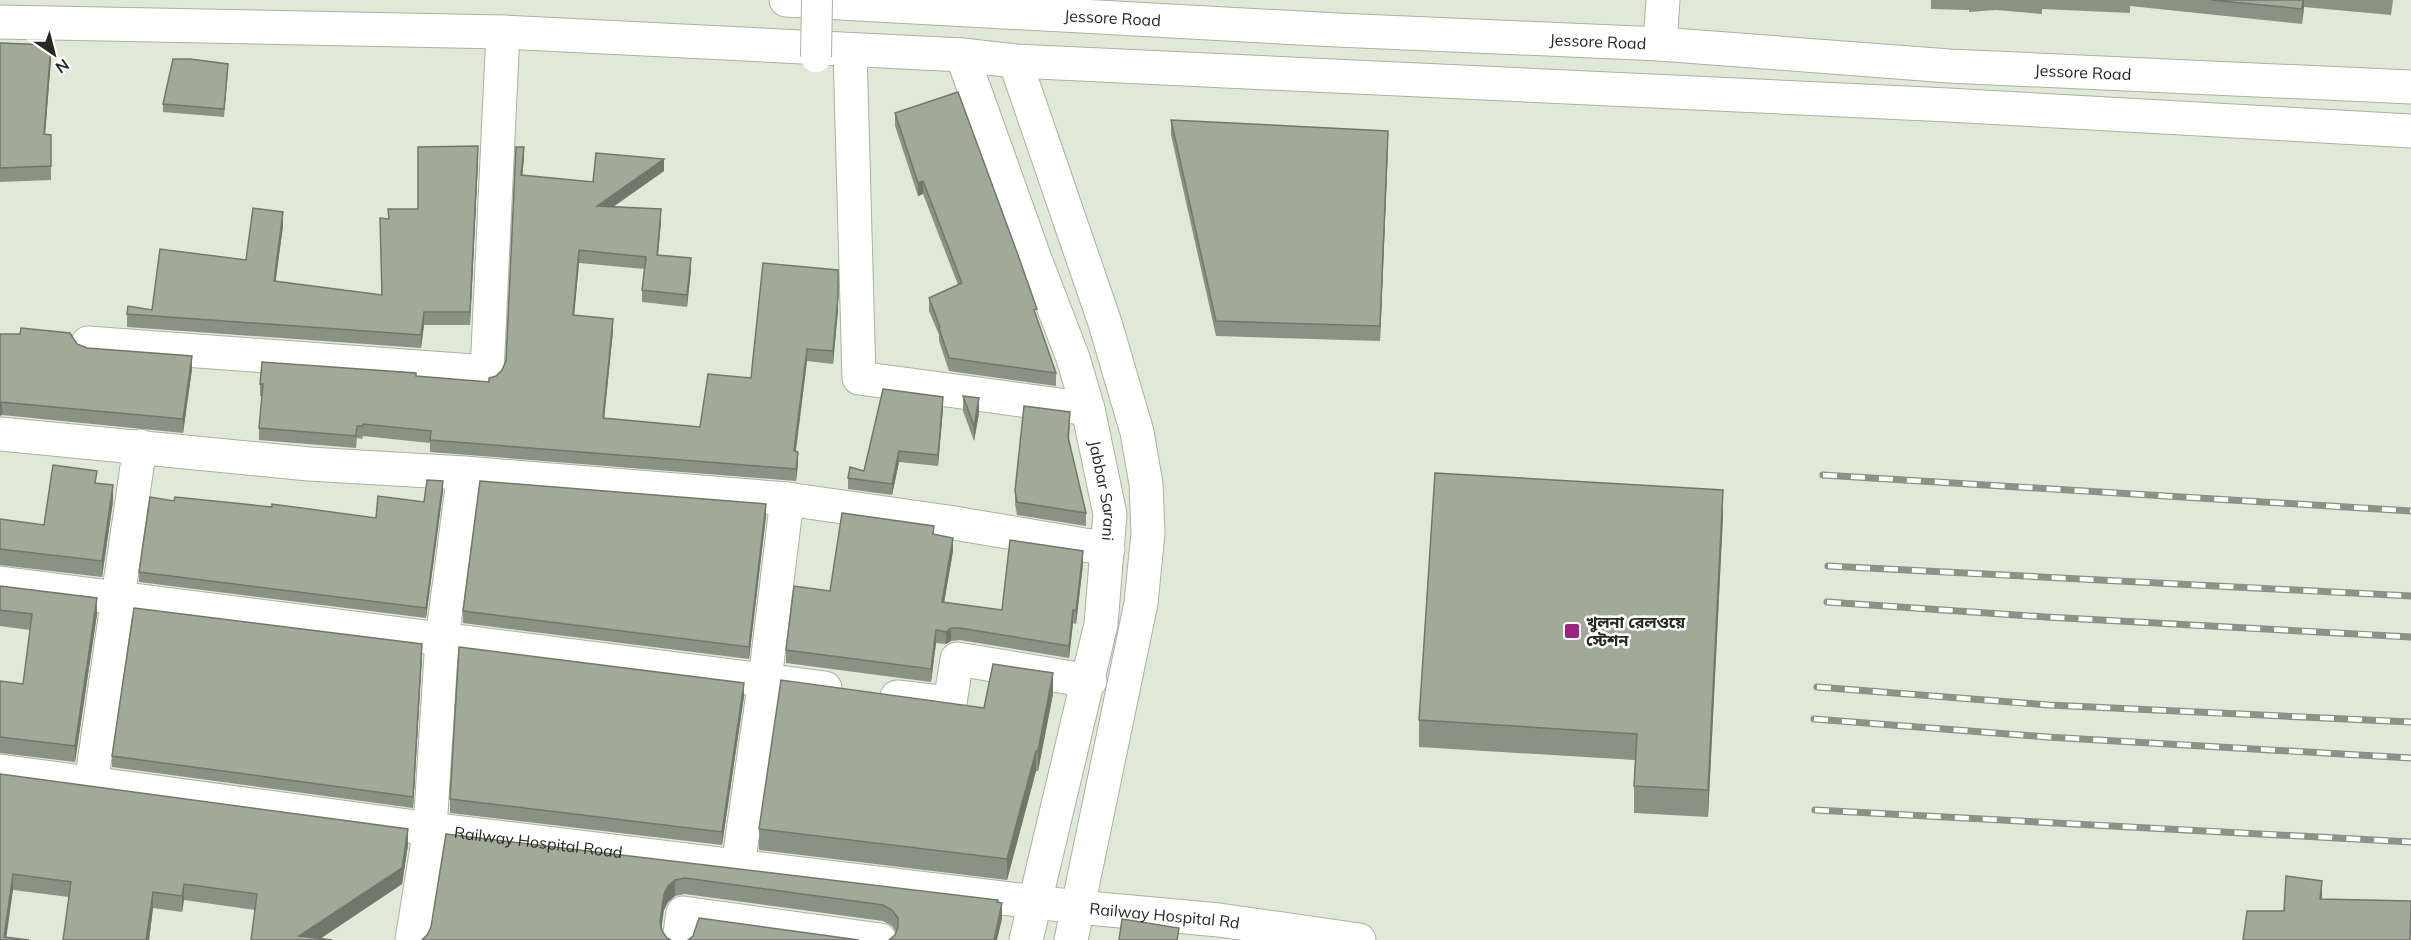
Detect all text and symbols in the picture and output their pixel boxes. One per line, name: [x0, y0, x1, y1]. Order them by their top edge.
street label: Jessore Road: [1064, 5, 1161, 30]
north arrow: [24, 24, 84, 84]
street label: Jessore Road: [1549, 29, 1647, 53]
text: N: [52, 55, 73, 78]
street label: Jessore Road: [2034, 60, 2132, 84]
street label: Jabbar Sarani: [1085, 438, 1120, 541]
place label: খুলনা রেলওয়ে স্টেশন: [1586, 612, 1686, 650]
marker: খুলনা রেলওয়ে স্টেশন: [1563, 622, 1581, 640]
street label: Railway Hospital Road: [453, 822, 624, 862]
street label: Railway Hospital Rd: [1089, 898, 1241, 933]

